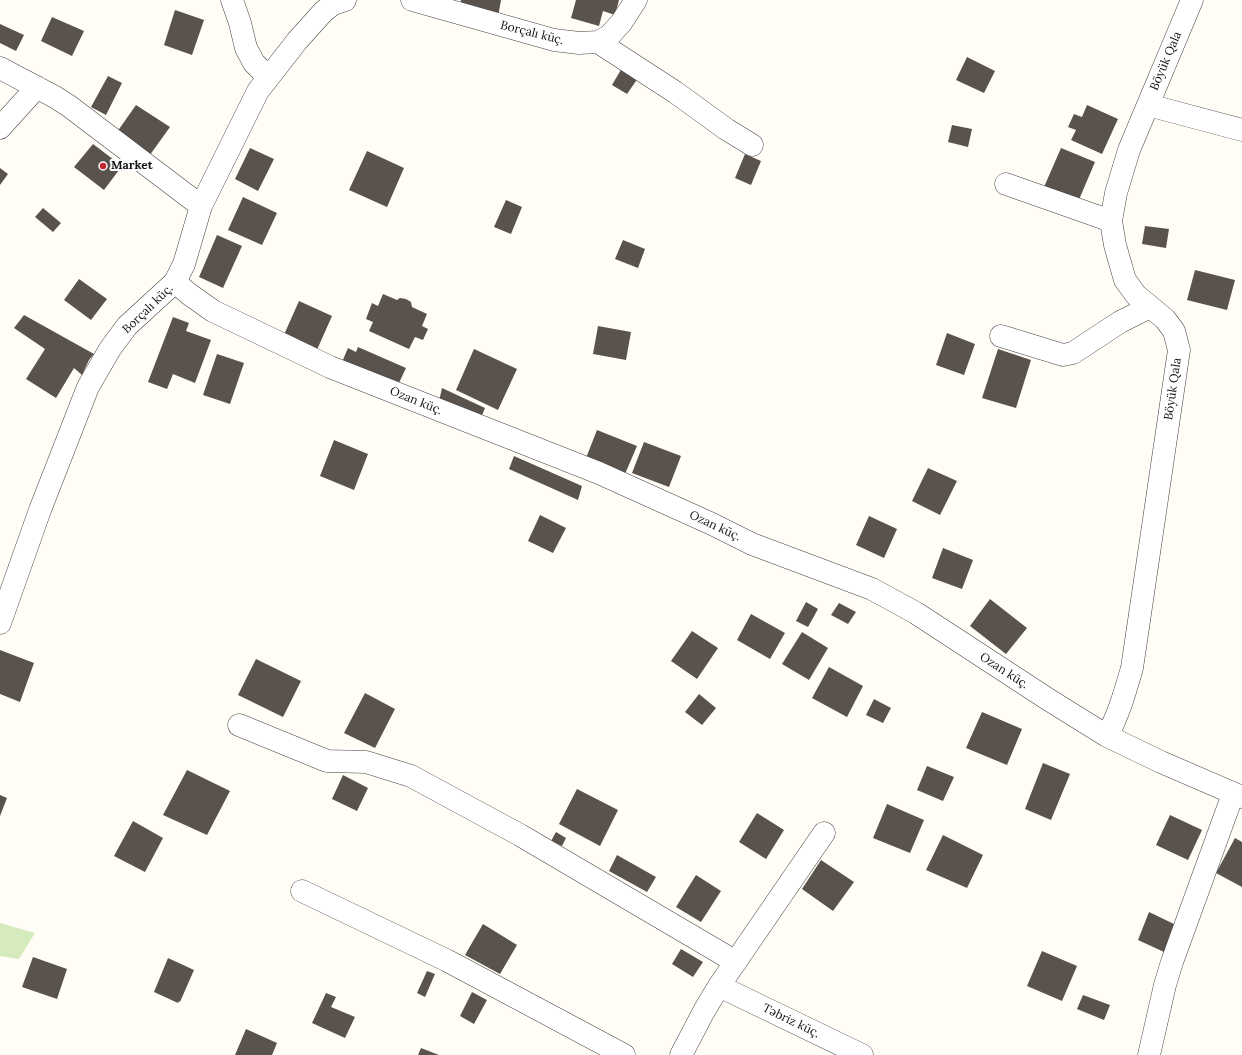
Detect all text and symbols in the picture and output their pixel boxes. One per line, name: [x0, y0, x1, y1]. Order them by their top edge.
street label: Borçalı küç.: [499, 18, 565, 48]
street label: Böyük Qala: [1147, 29, 1185, 93]
place label: Market: [111, 159, 153, 173]
marker: Market: [98, 161, 108, 171]
street label: Borçalı küç.: [120, 281, 176, 337]
street label: Böyük Qala: [1162, 357, 1184, 421]
street label: Ozan küç.: [388, 384, 444, 418]
street label: Ozan küç.: [687, 508, 743, 544]
street label: Ozan küç.: [977, 650, 1031, 692]
street label: Təbriz küç.: [760, 1001, 822, 1041]

